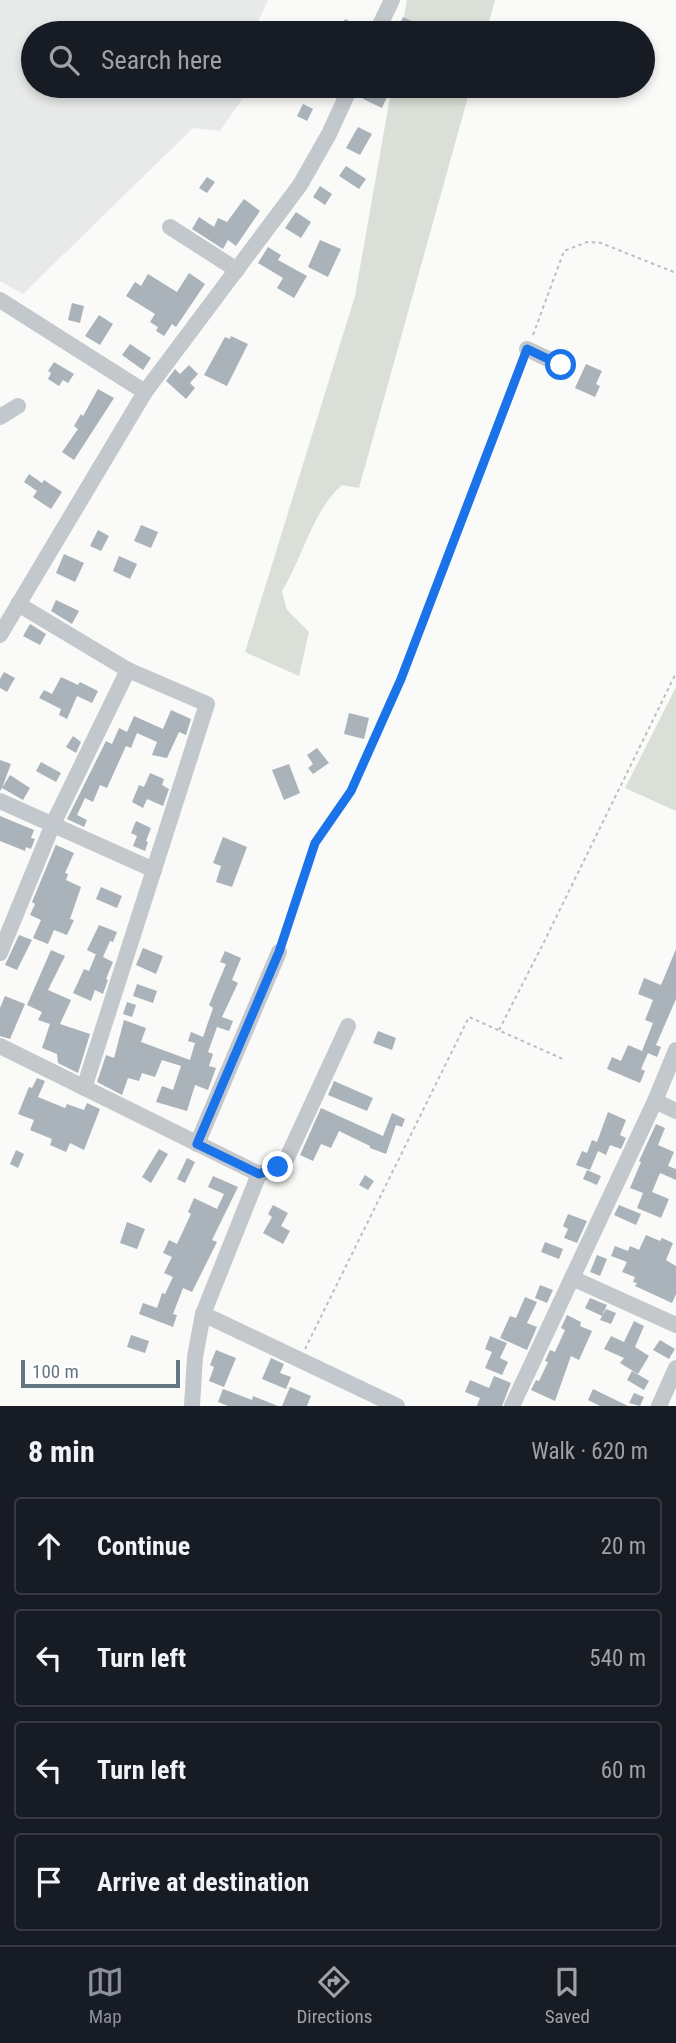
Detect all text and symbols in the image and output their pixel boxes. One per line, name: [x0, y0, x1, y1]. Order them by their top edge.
search box: [21, 21, 655, 98]
icon: search: [45, 41, 83, 79]
text: Search here: [101, 45, 222, 75]
route start: [545, 349, 576, 380]
route end: [262, 1151, 293, 1182]
scale bar: [21, 1357, 180, 1389]
text: 100 m: [32, 1360, 79, 1383]
text: 8 min: [28, 1434, 95, 1469]
text: Walk · 620 m: [531, 1438, 648, 1465]
icon: ahead: [30, 1527, 68, 1565]
text: Continue: [97, 1531, 190, 1561]
text: 20 m: [601, 1533, 646, 1560]
icon: left: [30, 1639, 68, 1677]
text: Turn left: [97, 1643, 186, 1673]
text: 540 m: [589, 1645, 646, 1672]
icon: left: [30, 1751, 68, 1789]
text: Turn left: [97, 1755, 186, 1785]
text: 60 m: [601, 1757, 646, 1784]
icon: arrive: [30, 1863, 68, 1901]
text: Arrive at destination: [97, 1867, 309, 1897]
tab: Map: [86, 1963, 124, 2028]
tab: Directions: [296, 1963, 372, 2028]
tab: Saved: [545, 1963, 590, 2028]

